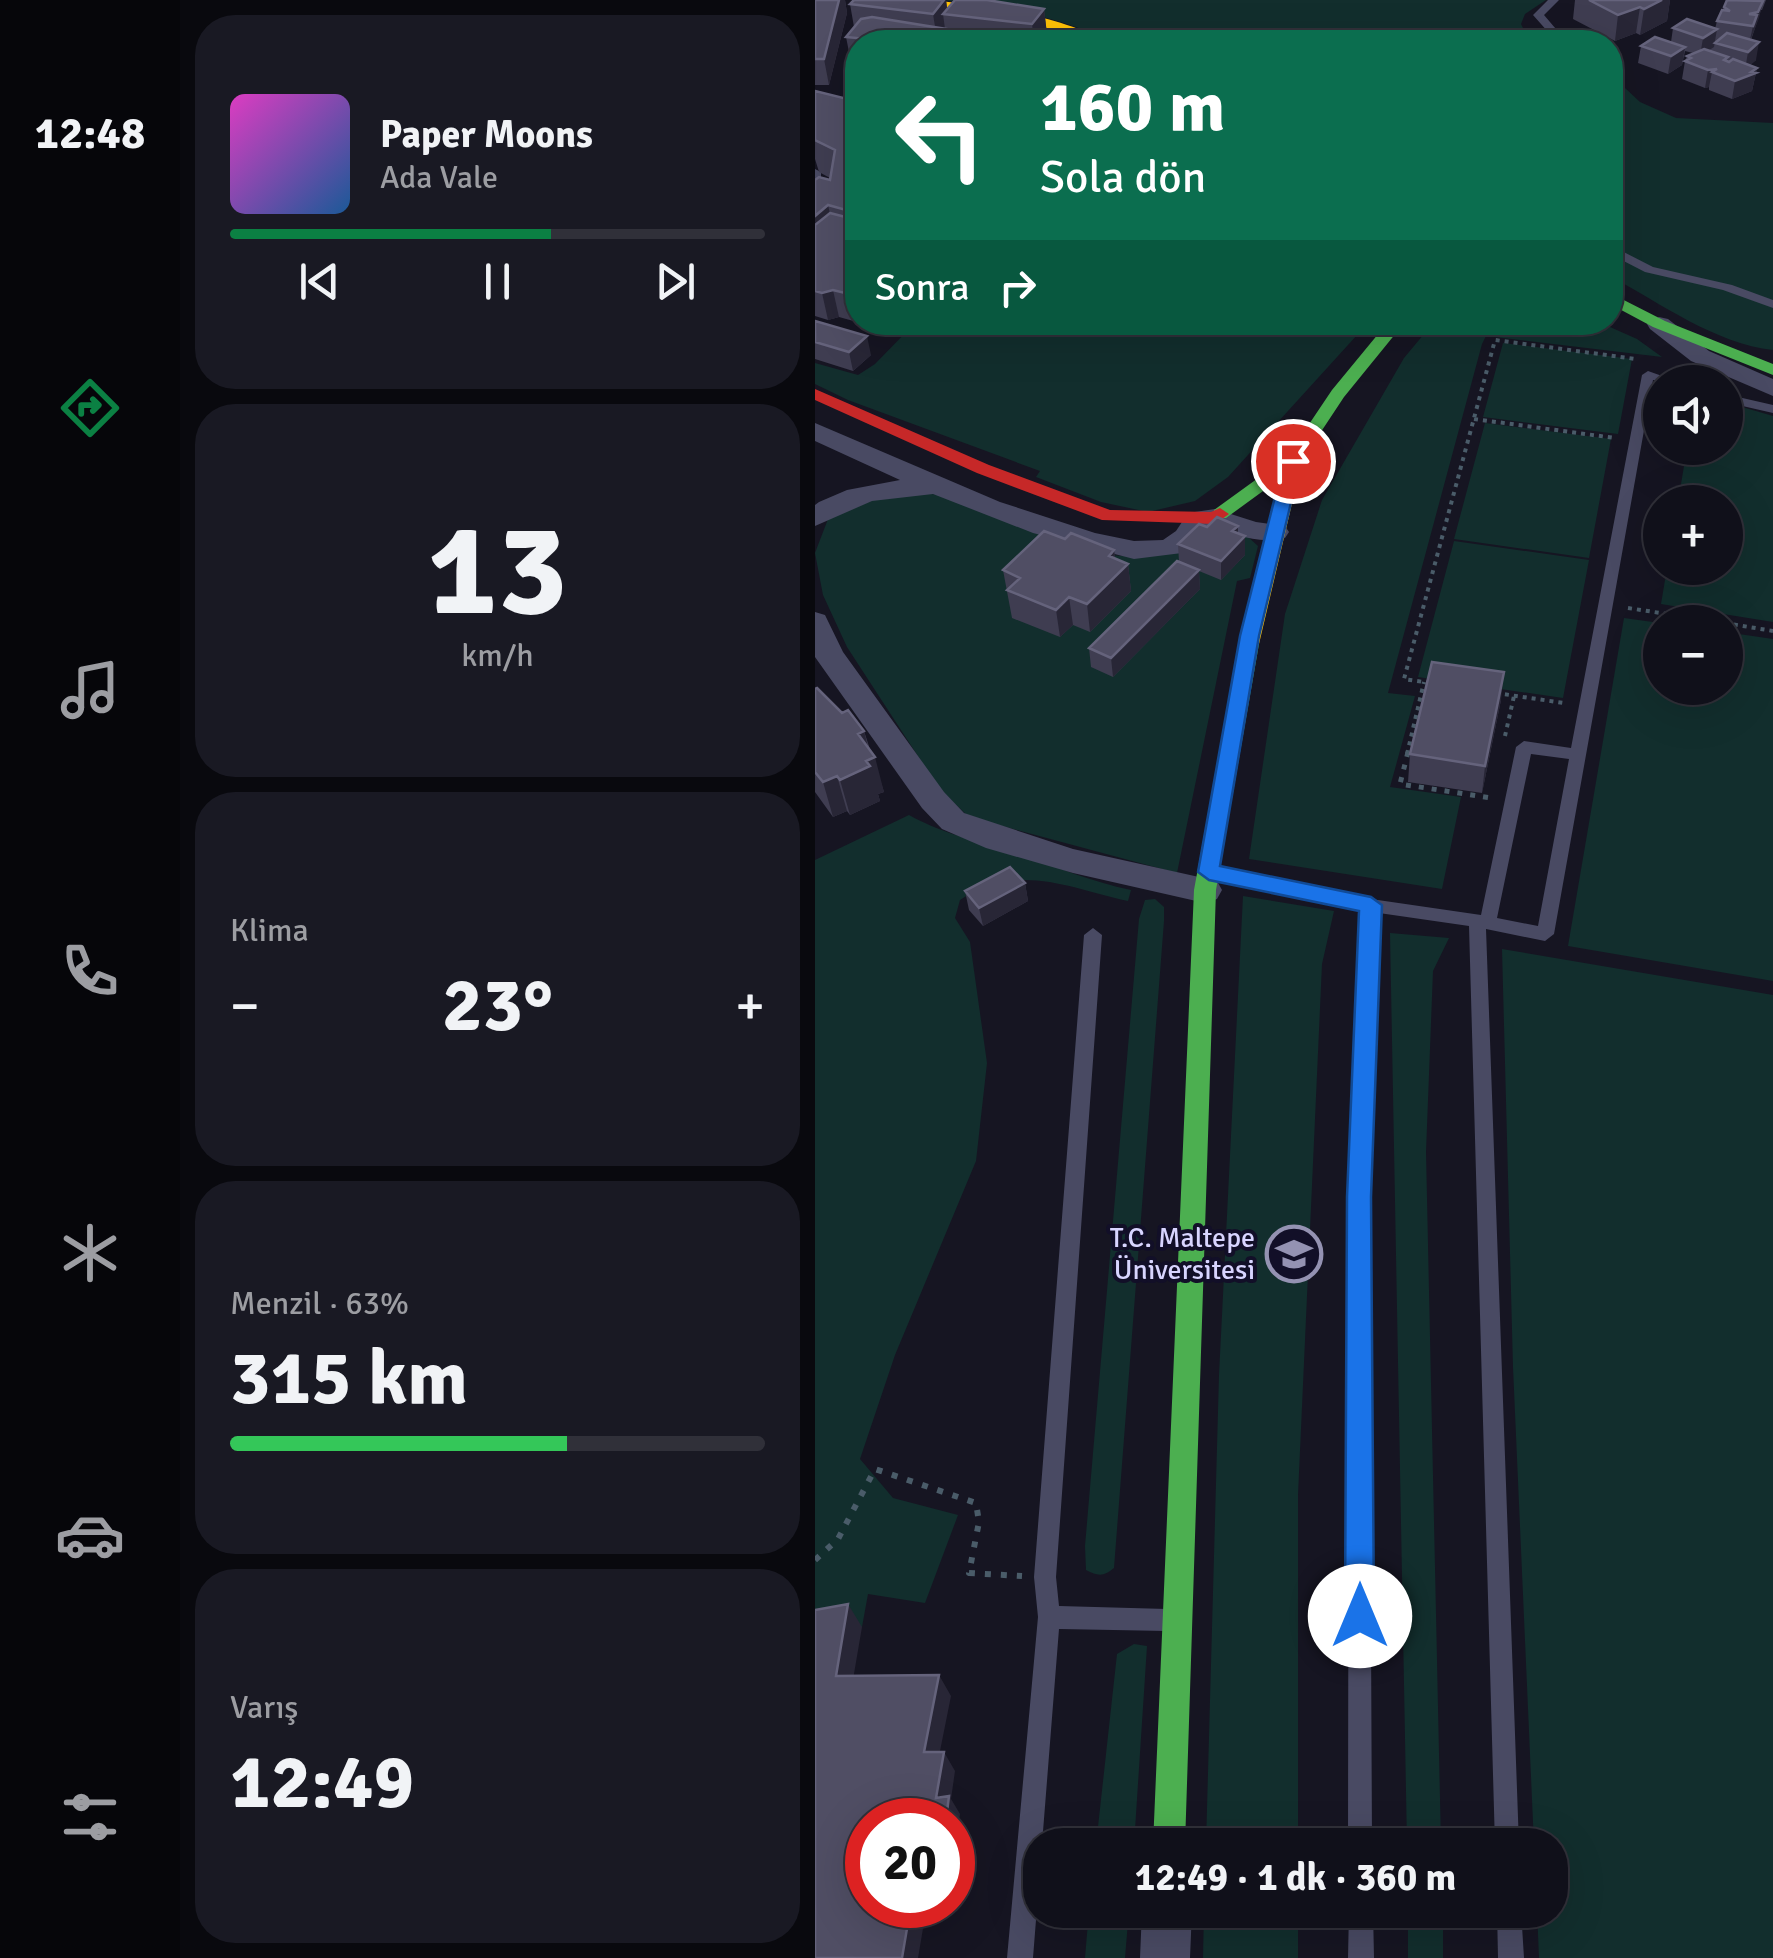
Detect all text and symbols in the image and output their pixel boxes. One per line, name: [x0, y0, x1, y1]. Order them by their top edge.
text: 160 m: [1040, 64, 1225, 150]
icon: left: [875, 70, 1005, 200]
text: 12:48: [35, 106, 145, 161]
text: Paper Moons: [380, 111, 593, 158]
text: Sola dön: [1040, 150, 1206, 205]
text: Ada Vale: [380, 158, 498, 197]
icon: previous: [292, 254, 347, 309]
icon: pause: [470, 254, 525, 309]
icon: next: [648, 254, 703, 309]
icon: right: [990, 260, 1045, 315]
text: Sonra: [875, 264, 970, 311]
map controls: [1643, 365, 1743, 705]
button: sound: [1643, 365, 1743, 465]
icon: directions: [55, 373, 125, 443]
pin: [1251, 419, 1336, 504]
icon: arrive: [1266, 434, 1321, 489]
button: +: [1643, 485, 1743, 585]
text: 13: [427, 491, 568, 651]
button: −: [1643, 605, 1743, 705]
text: km/h: [461, 636, 534, 675]
icon: music: [55, 655, 125, 725]
text: Klima: [230, 911, 309, 950]
icon: phone: [55, 936, 125, 1006]
text: 23°: [442, 959, 553, 1052]
text: −: [230, 972, 260, 1040]
text: +: [735, 972, 765, 1040]
icon: climate: [55, 1218, 125, 1288]
place label: T.C. Maltepe Üniversitesi: [1110, 1221, 1255, 1287]
school or university icon: T.C. Maltepe Üniversitesi: [1264, 1224, 1324, 1284]
text: Menzil · 63%: [230, 1284, 409, 1323]
text: 315 km: [230, 1332, 468, 1425]
icon: car: [55, 1500, 125, 1570]
position arrow: [1308, 1564, 1412, 1668]
text: Varış: [230, 1688, 298, 1727]
text: 12:49: [230, 1736, 414, 1829]
icon: filters: [55, 1782, 125, 1852]
speed limit sign: 20: [845, 1798, 975, 1928]
text: 12:49 · 1 dk · 360 m: [1135, 1854, 1456, 1901]

